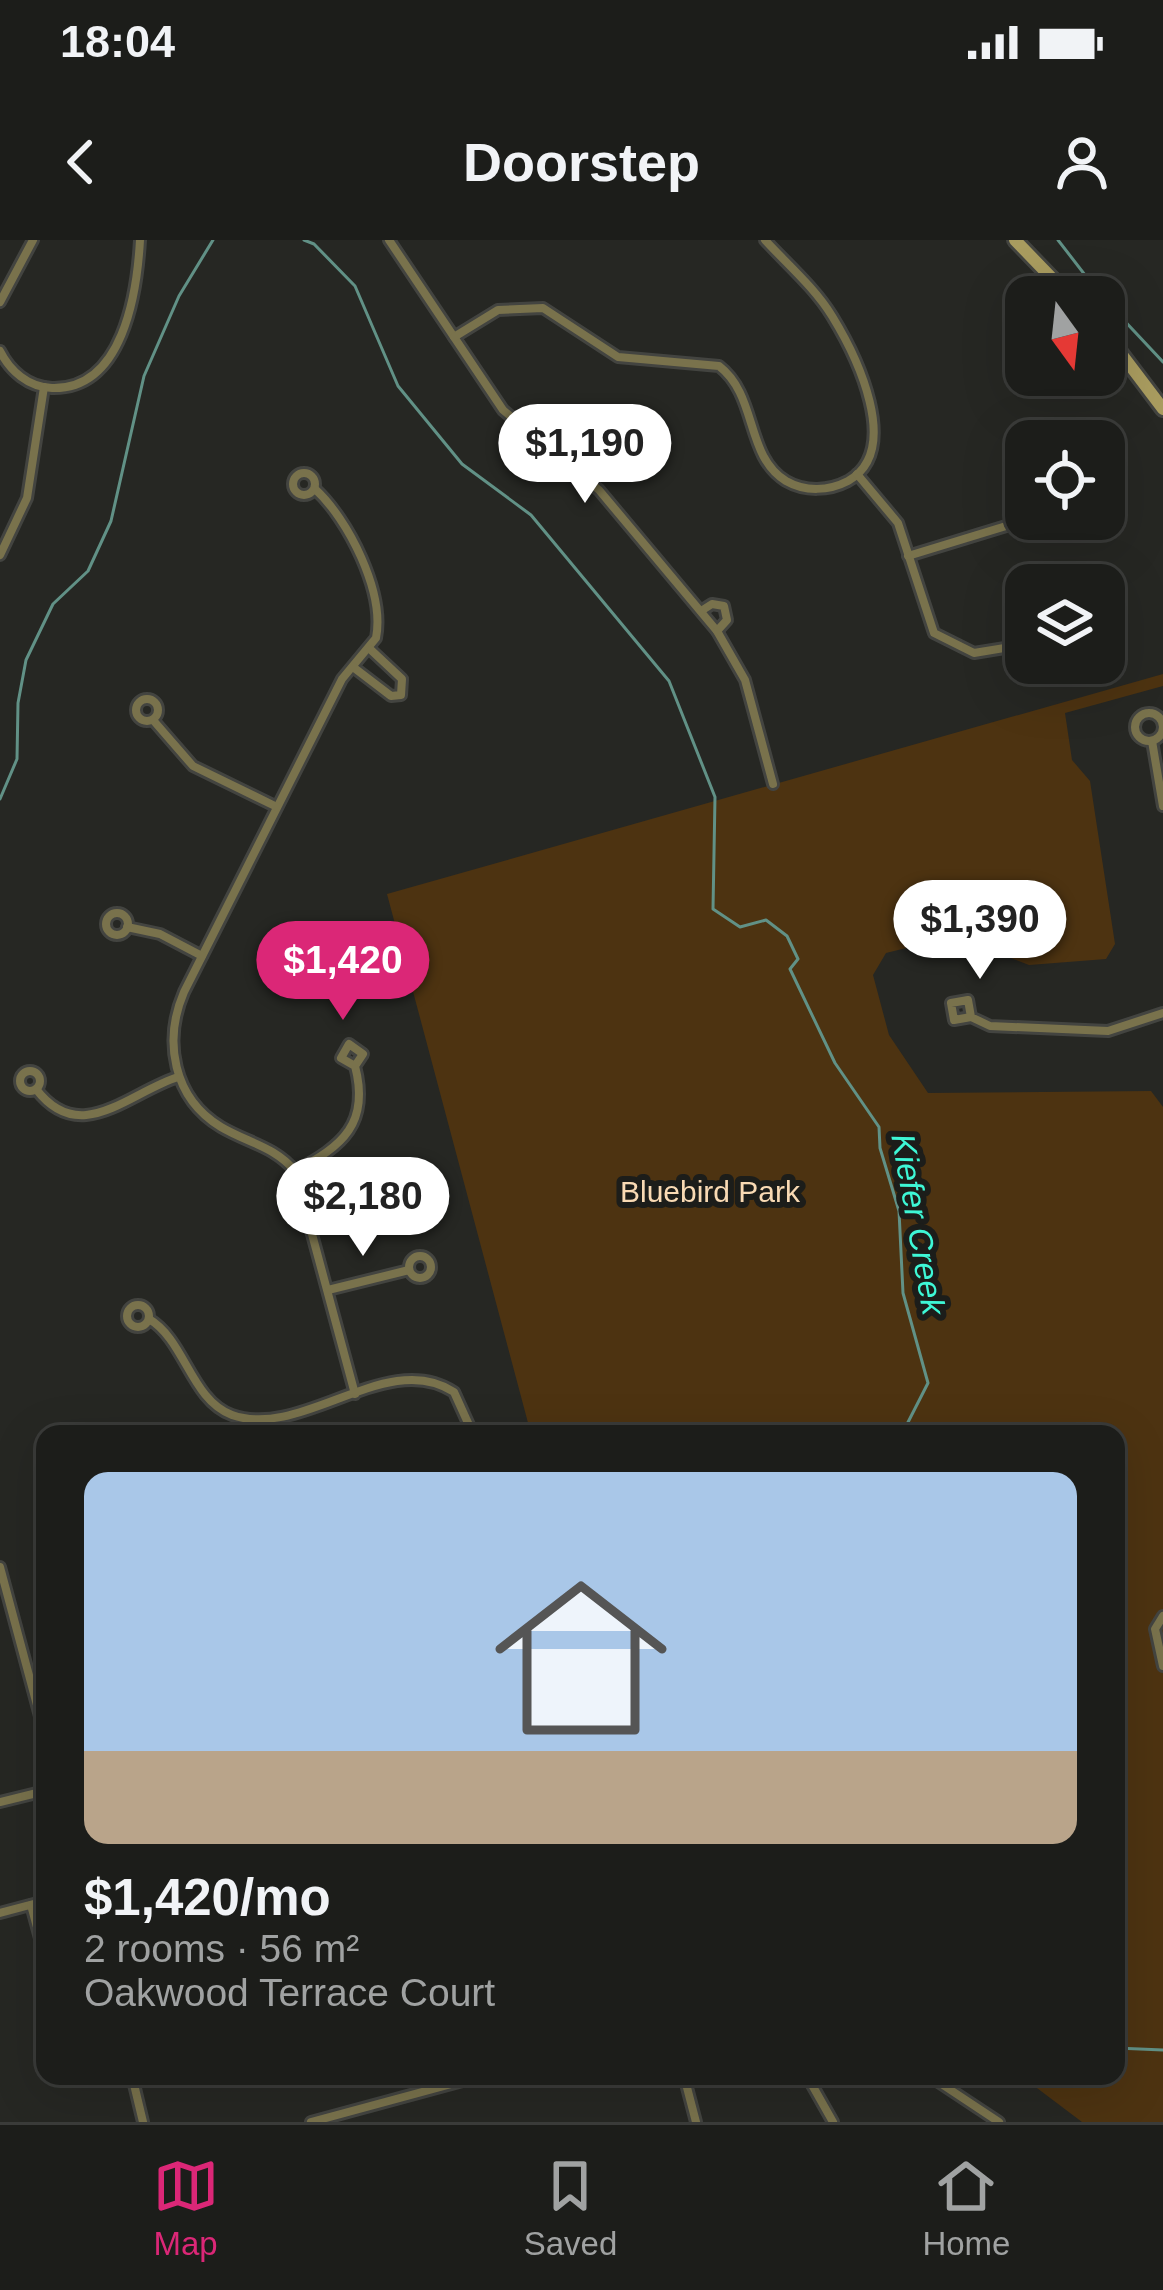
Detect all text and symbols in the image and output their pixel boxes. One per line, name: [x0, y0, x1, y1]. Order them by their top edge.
text: 18:04: [60, 16, 175, 67]
icon: back: [48, 129, 114, 195]
icon: person: [1049, 129, 1115, 195]
text: Doorstep: [463, 132, 700, 192]
north arrow: [1005, 276, 1125, 396]
map controls: [1005, 276, 1125, 684]
pin: $1,190: [487, 404, 683, 506]
button: locate: [1005, 420, 1125, 540]
text: $1,190: [525, 421, 645, 464]
button: layers: [1005, 564, 1125, 684]
pin: $1,390: [882, 880, 1078, 982]
text: $1,390: [920, 897, 1040, 940]
pin: $1,420: [245, 921, 441, 1023]
text: $1,420: [283, 938, 403, 981]
water label: Kiefer Creek: [884, 1131, 953, 1319]
pin: $2,180: [265, 1157, 461, 1259]
text: $2,180: [303, 1174, 423, 1217]
park label: Bluebird Park: [620, 1175, 801, 1208]
icon: home: [473, 1550, 689, 1766]
text: $1,420/mo: [84, 1869, 331, 1926]
text: 2 rooms · 56 m²: [84, 1927, 359, 1970]
text: Oakwood Terrace Court: [84, 1971, 495, 2014]
tab: Map: [153, 2153, 219, 2263]
tab: Saved: [524, 2153, 617, 2263]
tab: Home: [922, 2153, 1010, 2263]

